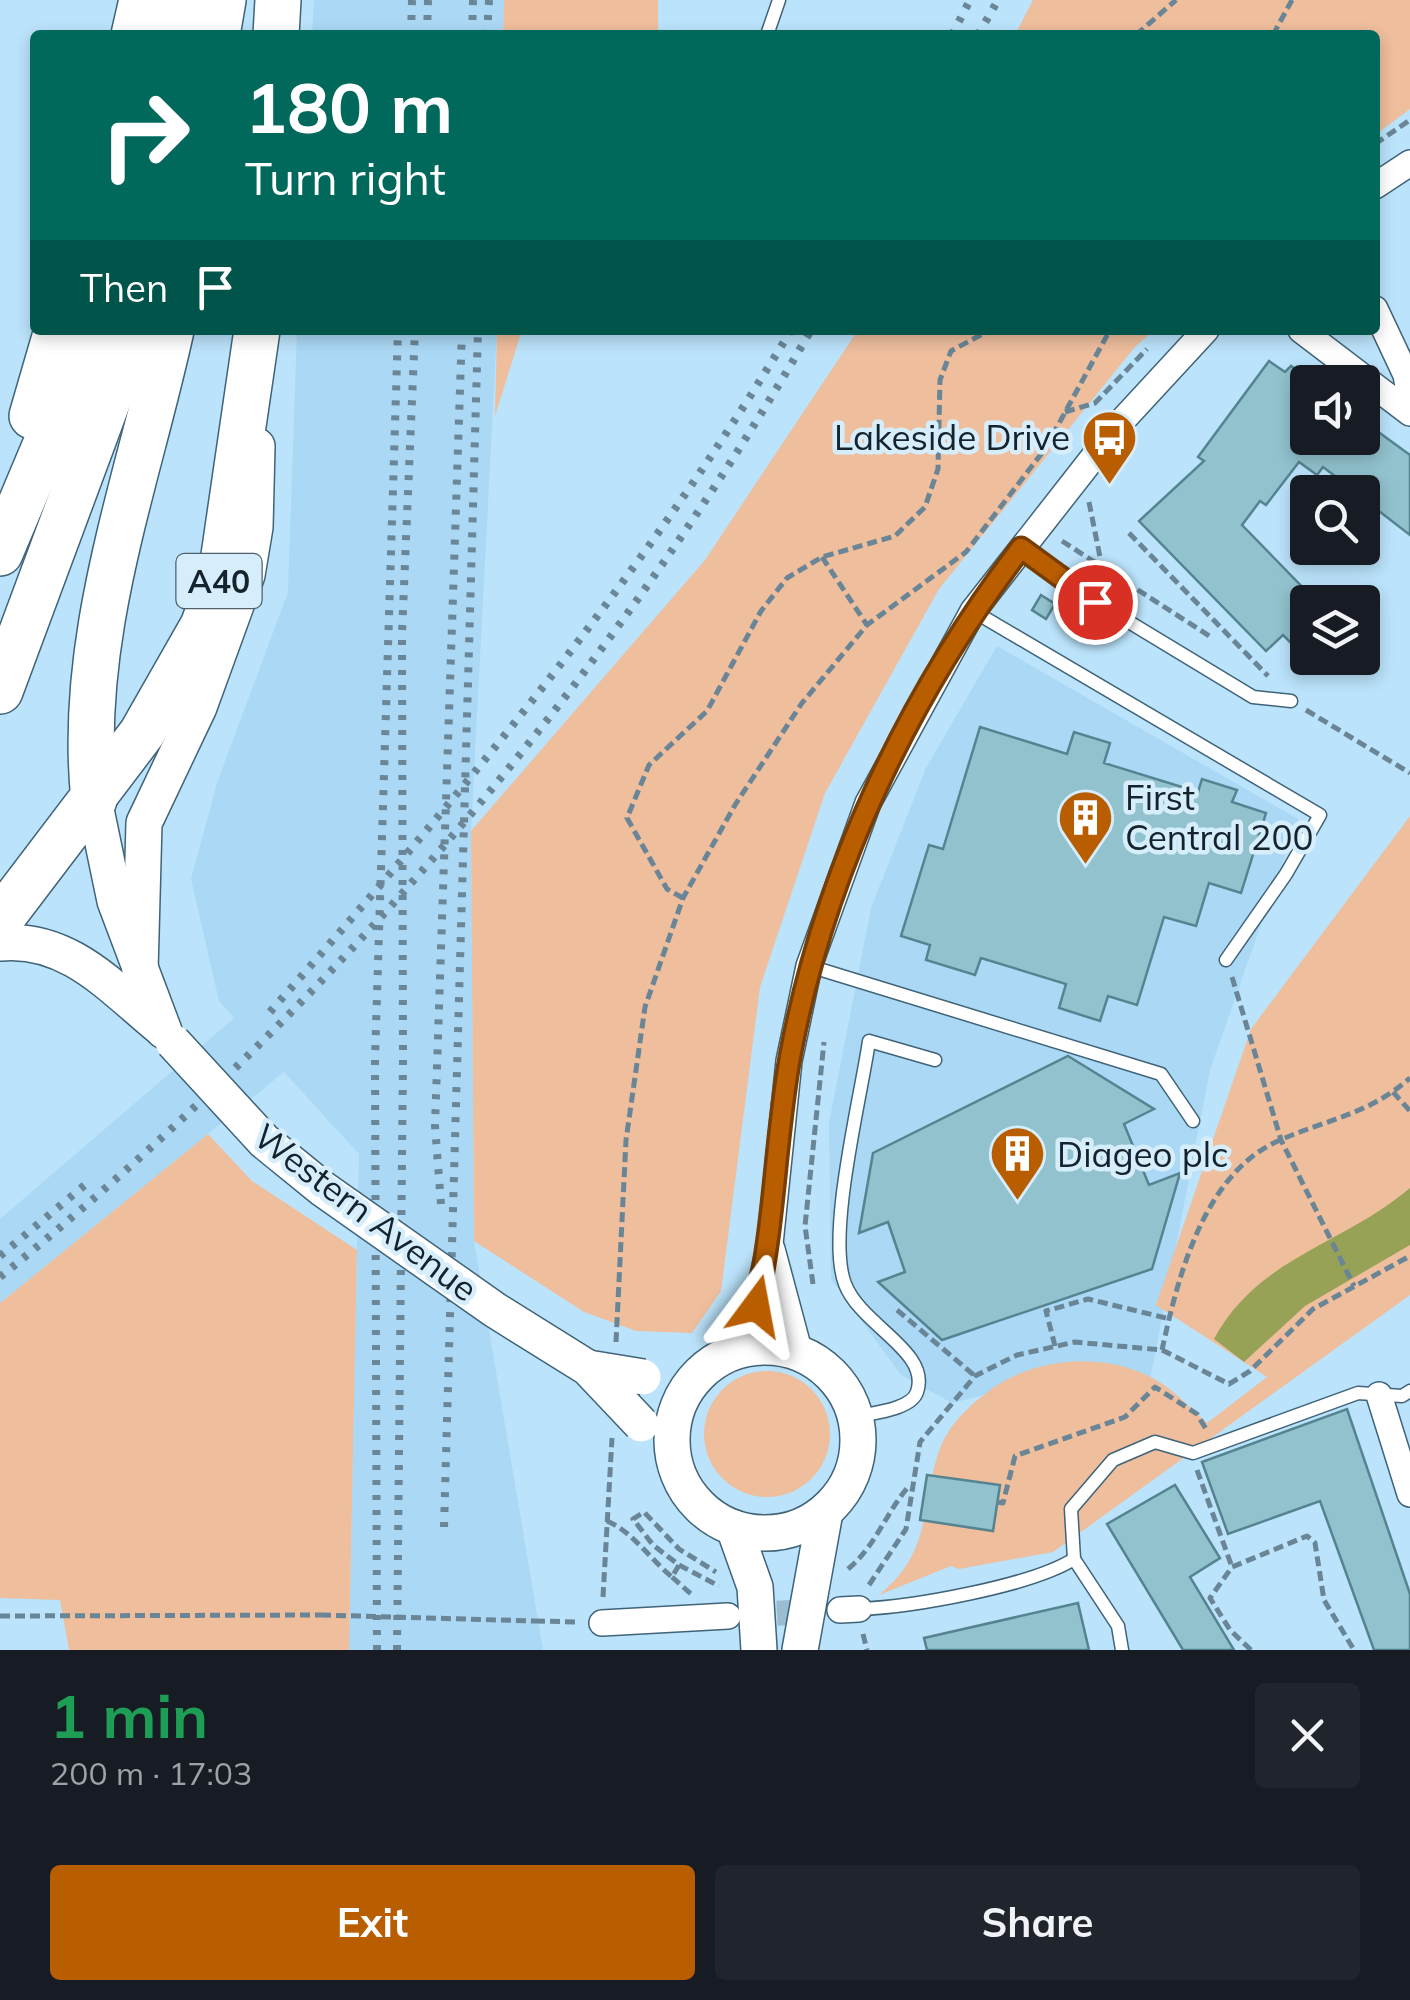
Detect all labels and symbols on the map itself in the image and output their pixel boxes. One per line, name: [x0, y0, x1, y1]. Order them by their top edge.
bus stop icon: Lakeside Drive: [1079, 407, 1139, 486]
place label: Lakeside Drive: [834, 415, 1070, 459]
road number: A40: [176, 554, 262, 608]
pin: [1053, 560, 1138, 645]
place label: First Central 200: [1125, 775, 1314, 859]
building icon: First Central 200: [1056, 787, 1116, 866]
street label: Western Avenue: [246, 1114, 486, 1310]
building icon: Diageo plc: [988, 1124, 1048, 1203]
place label: Diageo plc: [1057, 1132, 1228, 1176]
position arrow: [704, 1254, 808, 1358]

